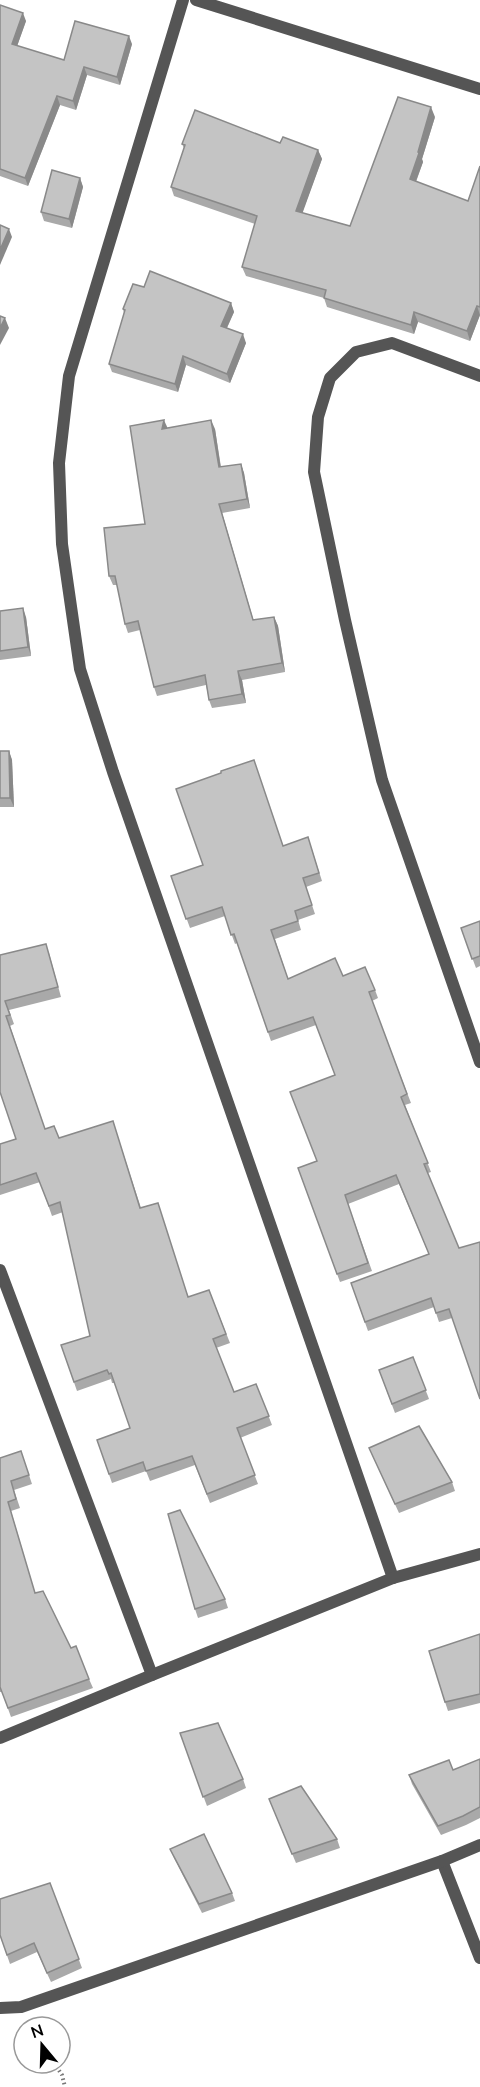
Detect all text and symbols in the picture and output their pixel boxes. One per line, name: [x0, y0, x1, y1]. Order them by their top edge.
north arrow: [12, 2015, 72, 2075]
text: N: [28, 2019, 46, 2042]

